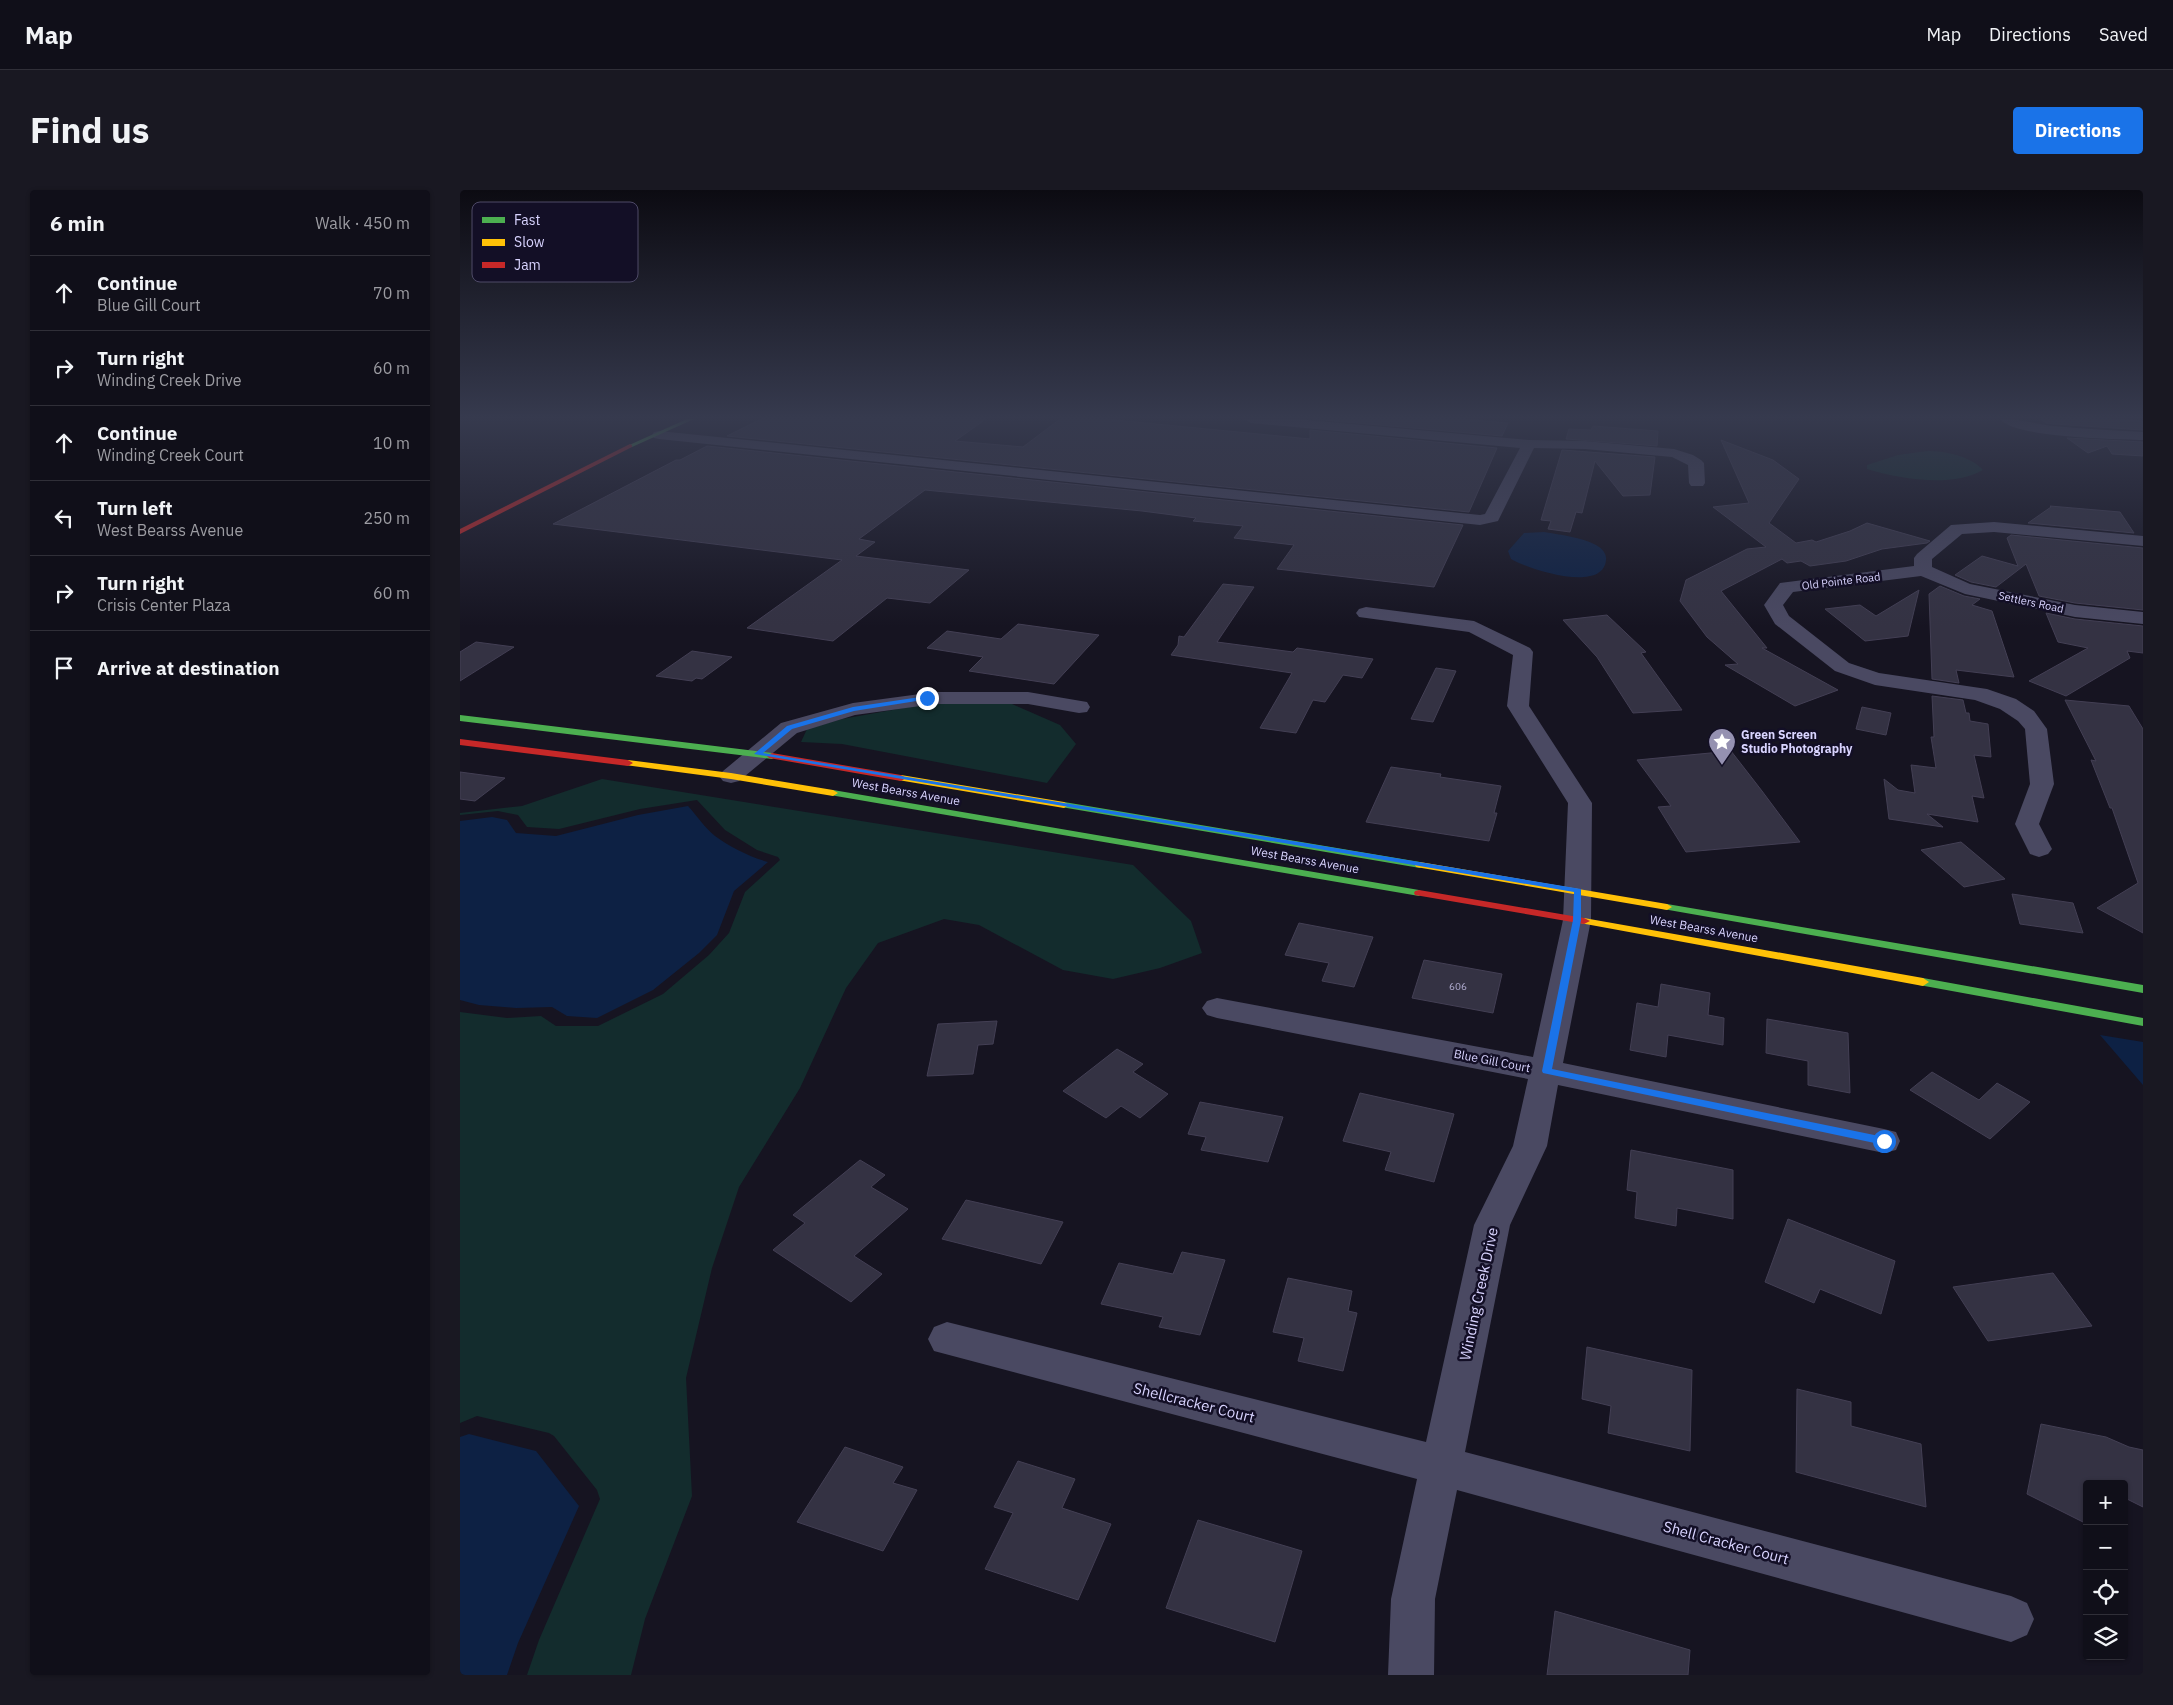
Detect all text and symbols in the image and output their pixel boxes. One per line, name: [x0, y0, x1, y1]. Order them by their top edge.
text: Map: [25, 19, 73, 51]
text: Map: [1926, 23, 1961, 46]
text: Directions: [1989, 23, 2071, 46]
text: Saved: [2099, 23, 2148, 46]
text: Find us: [30, 107, 149, 153]
button: Directions: [2013, 107, 2143, 154]
legend: [472, 202, 638, 282]
text: 6 min: [50, 209, 105, 237]
text: Fast: [514, 211, 540, 229]
text: Walk · 450 m: [315, 213, 410, 233]
text: Slow: [514, 233, 545, 251]
text: Jam: [514, 256, 541, 274]
text: Continue: [97, 271, 177, 295]
icon: ahead: [50, 279, 78, 307]
text: 70 m: [373, 283, 410, 303]
text: Blue Gill Court: [97, 295, 201, 315]
text: Turn right: [97, 346, 184, 370]
icon: right: [50, 354, 78, 382]
text: 60 m: [373, 358, 410, 378]
text: Winding Creek Drive: [97, 370, 242, 390]
text: Continue: [97, 421, 177, 445]
icon: ahead: [50, 429, 78, 457]
text: 10 m: [373, 433, 410, 453]
text: Winding Creek Court: [97, 445, 244, 465]
text: Turn left: [97, 496, 173, 520]
icon: left: [50, 504, 78, 532]
text: 250 m: [363, 508, 410, 528]
text: West Bearss Avenue: [97, 520, 243, 540]
street label: Old Pointe Road: [1801, 569, 1881, 593]
text: Turn right: [97, 571, 184, 595]
icon: right: [50, 579, 78, 607]
text: 60 m: [373, 583, 410, 603]
street label: Settlers Road: [1997, 588, 2065, 616]
text: Crisis Center Plaza: [97, 595, 231, 615]
icon: arrive: [50, 654, 78, 682]
text: Arrive at destination: [97, 656, 280, 680]
route end: [916, 687, 939, 710]
place icon: Green Screen Studio Photography: [1707, 727, 1737, 766]
place label: Green Screen Studio Photography: [1741, 727, 1853, 756]
street label: West Bearss Avenue: [851, 775, 962, 808]
street label: West Bearss Avenue: [1250, 843, 1361, 876]
street label: West Bearss Avenue: [1649, 912, 1760, 945]
house number: 606: [1449, 980, 1467, 993]
street label: Blue Gill Court: [1453, 1046, 1532, 1075]
route start: [1873, 1130, 1896, 1153]
street label: Winding Creek Drive: [1455, 1226, 1502, 1362]
street label: Shellcracker Court: [1132, 1378, 1257, 1427]
map controls: [2083, 1480, 2128, 1660]
button: +: [2083, 1480, 2128, 1525]
street label: Shell Cracker Court: [1661, 1517, 1791, 1568]
button: −: [2083, 1525, 2128, 1570]
button: locate: [2083, 1570, 2128, 1615]
button: layers: [2083, 1615, 2128, 1660]

